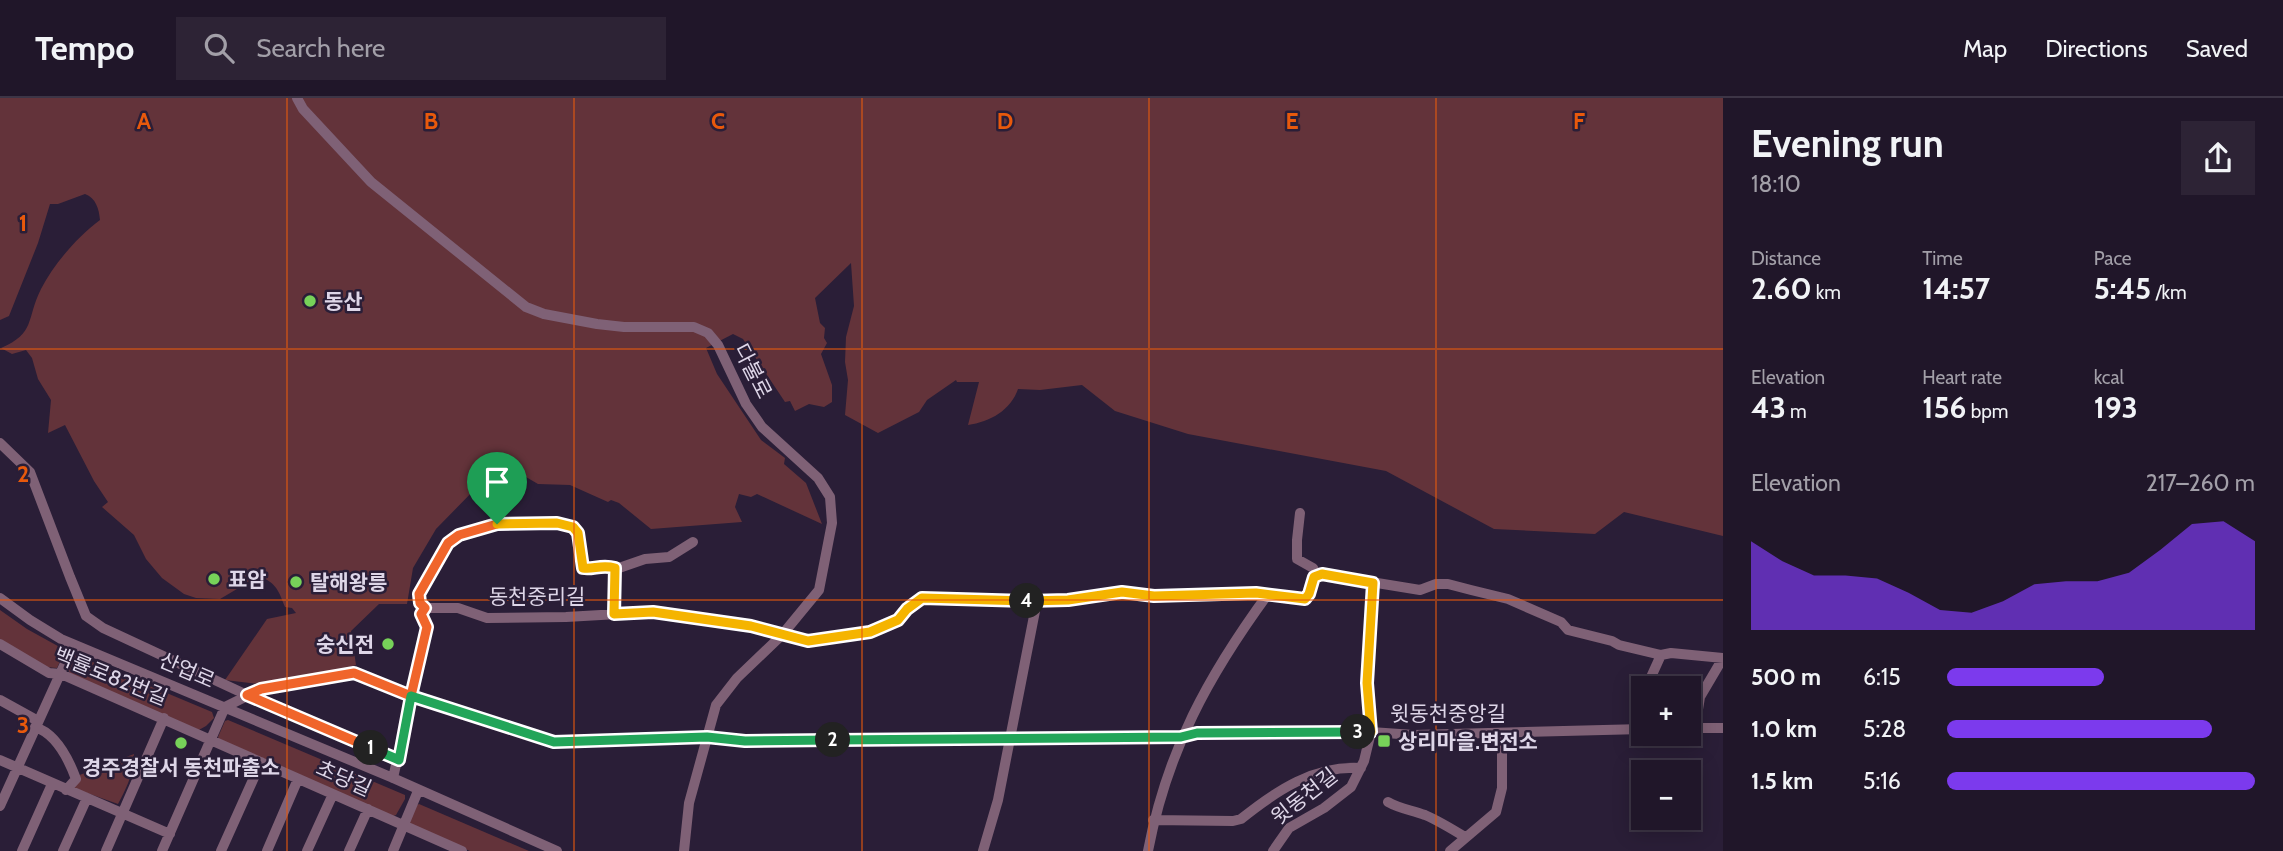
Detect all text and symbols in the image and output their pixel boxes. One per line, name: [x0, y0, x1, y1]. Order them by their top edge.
search box: [176, 17, 666, 80]
text: Tempo: [35, 28, 134, 68]
icon: search: [200, 29, 238, 67]
text: Search here: [256, 32, 385, 64]
text: Map: [1963, 34, 2007, 63]
text: Directions: [2045, 34, 2148, 63]
text: Saved: [2186, 34, 2248, 63]
text: A: [137, 107, 152, 135]
text: B: [424, 107, 438, 135]
text: C: [711, 107, 725, 135]
text: D: [997, 107, 1013, 135]
text: E: [1285, 107, 1299, 135]
text: F: [1573, 107, 1585, 135]
text: Evening run: [1751, 120, 1944, 167]
button: share: [2181, 121, 2255, 195]
text: 18:10: [1751, 170, 1801, 198]
text: 1: [19, 209, 27, 237]
text: Distance: [1751, 247, 1821, 270]
text: Time: [1922, 247, 1963, 270]
text: Pace: [2094, 247, 2132, 270]
text: 2.60: [1751, 270, 1812, 307]
text: 14:57: [1922, 270, 1990, 307]
text: 5:45: [2094, 270, 2151, 307]
text: km: [1812, 281, 1841, 304]
text: /km: [2151, 281, 2187, 304]
place label: 동산: [324, 289, 363, 314]
marker: 동산: [302, 293, 318, 309]
street label: 다불로: [729, 339, 777, 403]
text: Elevation: [1751, 366, 1825, 389]
text: Heart rate: [1922, 366, 2002, 389]
text: kcal: [2094, 366, 2124, 389]
text: 43: [1751, 389, 1786, 426]
text: 156: [1922, 389, 1966, 426]
text: 193: [2094, 389, 2138, 426]
text: m: [1786, 400, 1807, 423]
text: bpm: [1966, 400, 2008, 423]
pin: [467, 452, 527, 524]
text: 2: [17, 460, 29, 488]
icon: arrive: [478, 463, 516, 501]
text: Elevation: [1751, 469, 1841, 497]
text: 217–260 m: [2146, 469, 2255, 497]
place label: 표암: [228, 567, 267, 592]
place label: 탈해왕릉: [310, 570, 387, 595]
marker: 표암: [206, 571, 222, 587]
marker: 탈해왕릉: [288, 574, 304, 590]
street label: 동천중리길: [489, 584, 585, 609]
pin: 4: [1010, 584, 1044, 618]
text: 4: [1021, 589, 1032, 612]
place label: 숭신전: [316, 632, 374, 657]
marker: 숭신전: [380, 636, 396, 652]
street label: 백률로82번길: [51, 642, 171, 710]
street label: 산업로: [155, 647, 219, 693]
text: 500 m: [1751, 663, 1821, 691]
text: 6:15: [1863, 663, 1901, 691]
map controls: [1631, 676, 1701, 830]
button: +: [1631, 676, 1701, 746]
street label: 윗동천중앙길: [1390, 701, 1506, 726]
text: 3: [17, 711, 29, 739]
pin: 3: [1340, 714, 1376, 750]
text: 1.0 km: [1751, 715, 1817, 743]
text: 5:28: [1863, 715, 1906, 743]
text: 3: [1352, 720, 1363, 743]
pin: 2: [816, 722, 850, 758]
text: 2: [827, 728, 838, 751]
place label: 상리마을.변전소: [1398, 729, 1538, 754]
pin: 1: [354, 730, 388, 766]
marker: 상리마을.변전소: [1376, 733, 1392, 749]
marker: 경주경찰서 동천파출소: [173, 735, 189, 751]
text: 1: [367, 736, 374, 759]
place label: 경주경찰서 동천파출소: [82, 755, 280, 780]
street label: 초당길: [312, 755, 376, 801]
button: −: [1631, 760, 1701, 830]
street label: 윗동천길: [1266, 762, 1342, 830]
text: 1.5 km: [1751, 767, 1813, 795]
text: 5:16: [1863, 767, 1901, 795]

